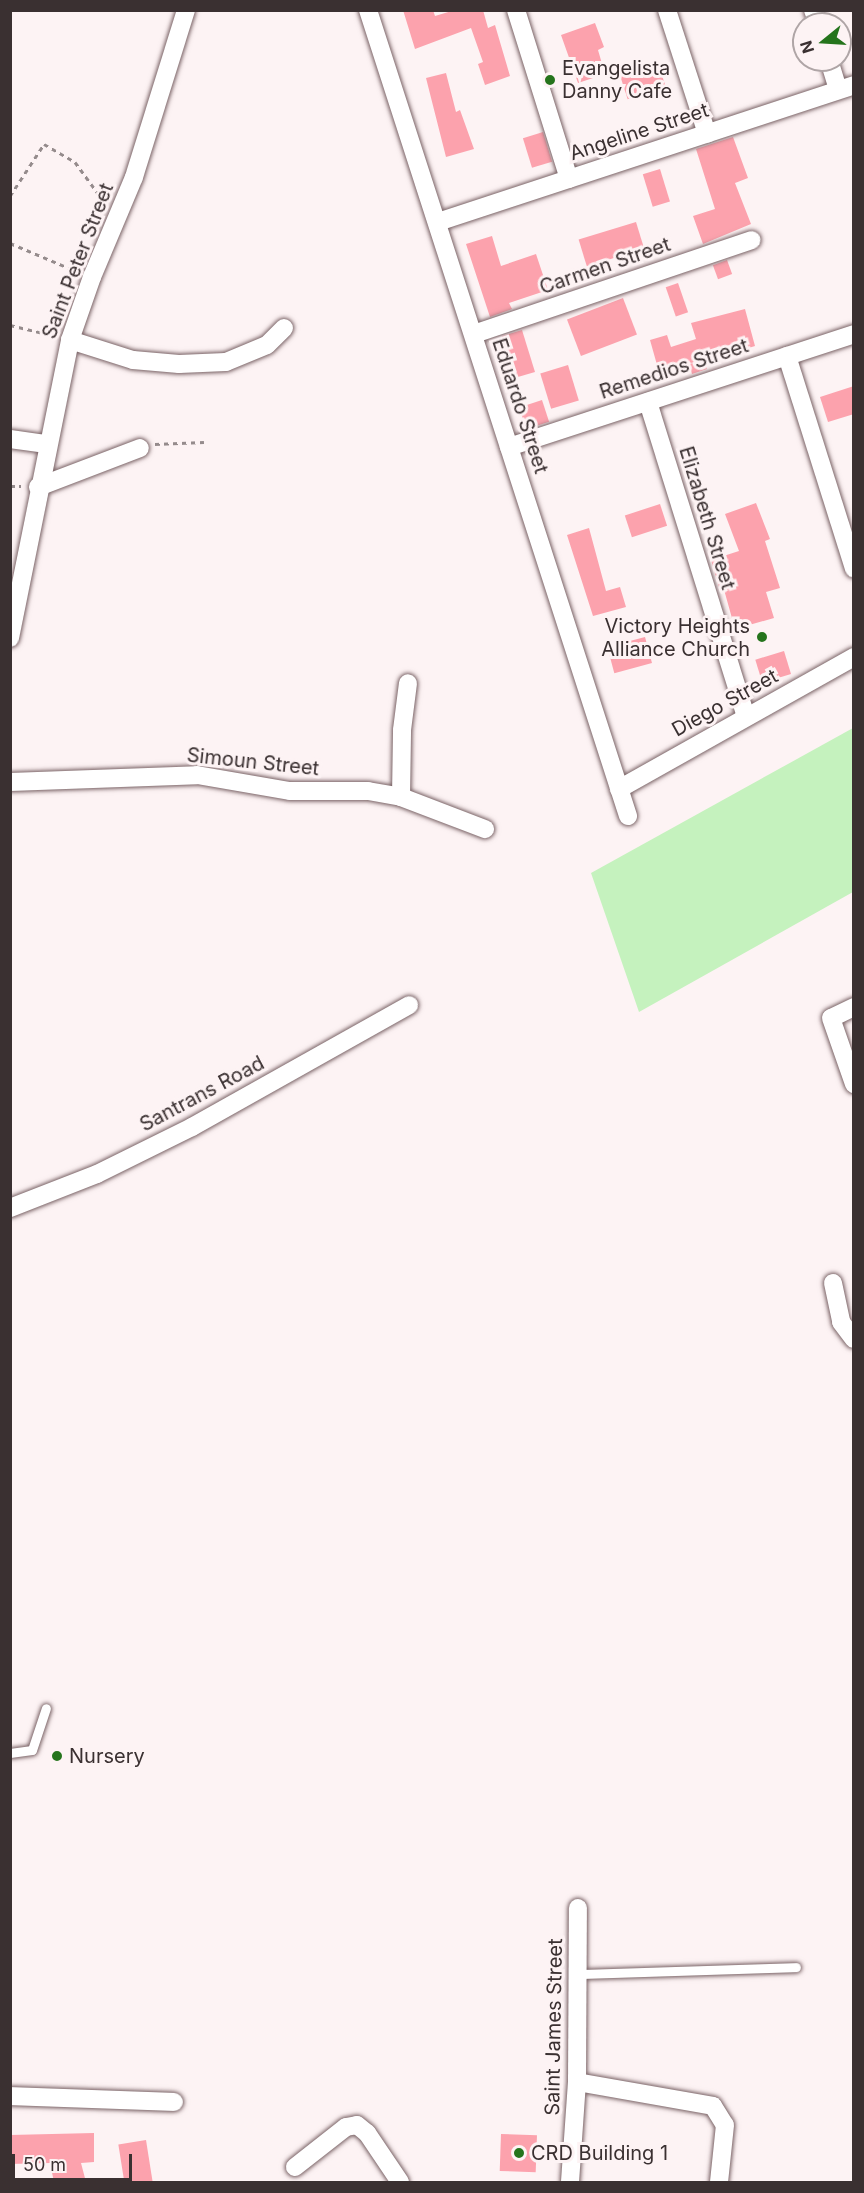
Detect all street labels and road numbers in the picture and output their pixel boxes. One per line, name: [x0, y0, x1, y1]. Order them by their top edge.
street label: Angeline Street: [566, 98, 712, 166]
street label: Saint Peter Street: [37, 180, 119, 342]
street label: Carmen Street: [536, 232, 674, 300]
street label: Remedios Street: [597, 334, 751, 404]
street label: Eduardo Street: [487, 335, 553, 477]
street label: Elizabeth Street: [674, 444, 740, 592]
street label: Diego Street: [668, 664, 782, 742]
street label: Simoun Street: [186, 743, 320, 781]
street label: Santrans Road: [136, 1051, 268, 1137]
street label: Saint James Street: [540, 1938, 568, 2116]

